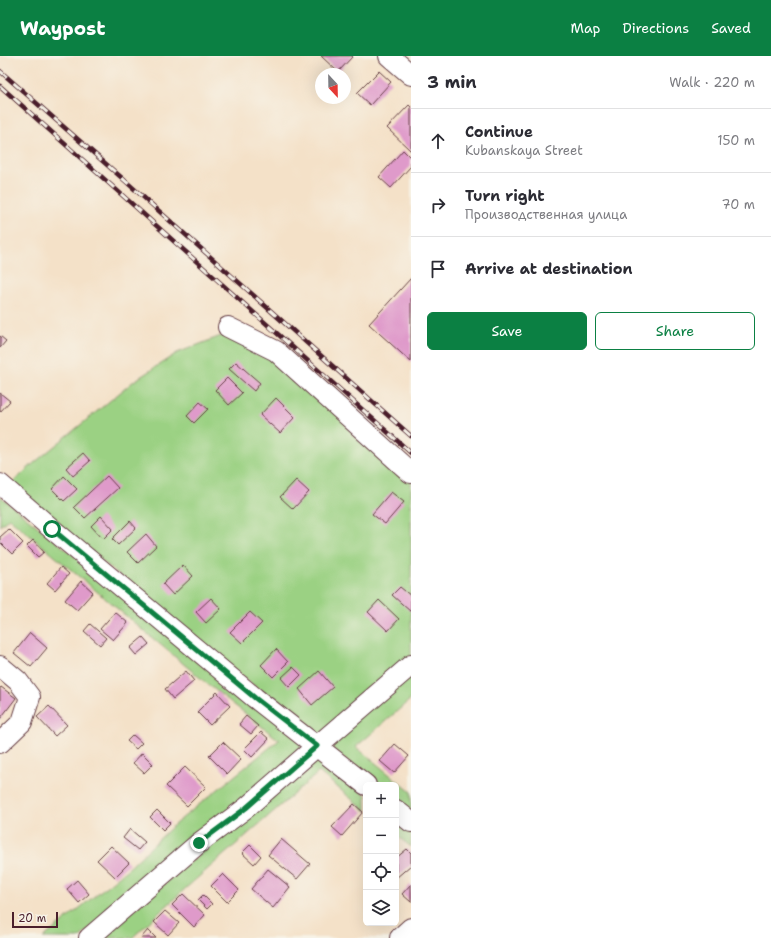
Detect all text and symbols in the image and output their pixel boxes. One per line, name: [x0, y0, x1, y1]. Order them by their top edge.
text: Waypost: [20, 16, 105, 41]
text: Map: [571, 19, 601, 37]
text: Directions: [623, 19, 689, 37]
text: Saved: [711, 19, 751, 37]
north arrow: [315, 68, 351, 104]
text: 3 min: [427, 71, 477, 93]
text: Walk · 220 m: [669, 74, 755, 91]
text: Continue: [465, 122, 533, 142]
icon: ahead: [427, 130, 449, 152]
text: 150 m: [717, 132, 755, 149]
text: Kubanskaya Street: [465, 142, 583, 159]
text: Turn right: [465, 186, 545, 206]
icon: right: [427, 194, 449, 216]
text: 70 m: [721, 196, 755, 213]
text: Производственная улица: [465, 206, 627, 223]
icon: arrive: [427, 258, 449, 280]
text: Arrive at destination: [465, 259, 633, 279]
button: Save: [427, 312, 587, 350]
button: Share: [595, 312, 755, 350]
route start: [43, 520, 61, 538]
map controls: [363, 782, 399, 926]
button: +: [363, 782, 399, 818]
button: −: [363, 818, 399, 854]
route end: [190, 834, 208, 852]
button: locate: [363, 854, 399, 890]
button: layers: [363, 890, 399, 926]
scale bar: [12, 910, 58, 929]
text: 20 m: [18, 911, 46, 926]

